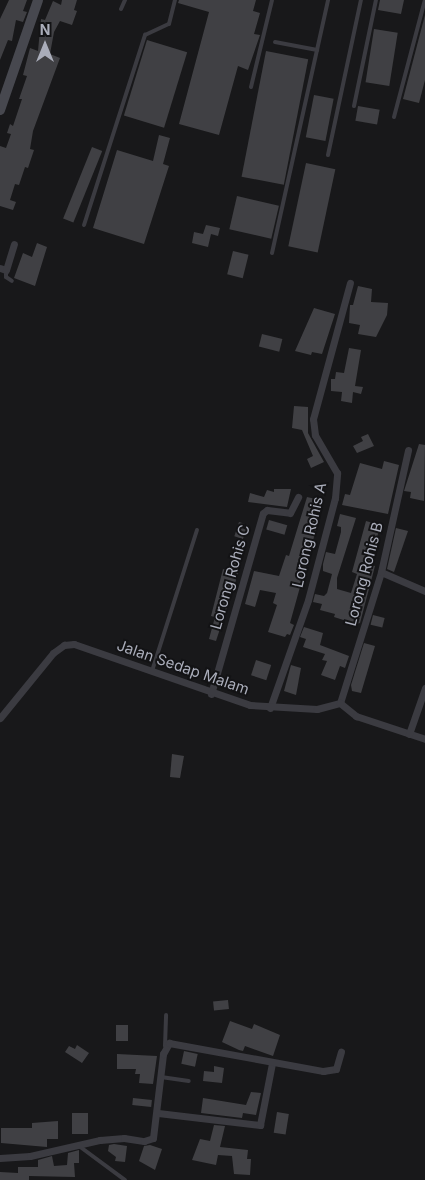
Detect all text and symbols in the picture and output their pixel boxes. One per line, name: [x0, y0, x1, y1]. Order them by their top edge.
north arrow: [20, 20, 70, 70]
text: N: [40, 21, 50, 38]
street label: Lorong Rohis A: [288, 481, 330, 589]
street label: Lorong Rohis B: [341, 520, 387, 628]
street label: Lorong Rohis C: [206, 523, 254, 631]
street label: Jalan Sedap Malam: [115, 636, 251, 698]

